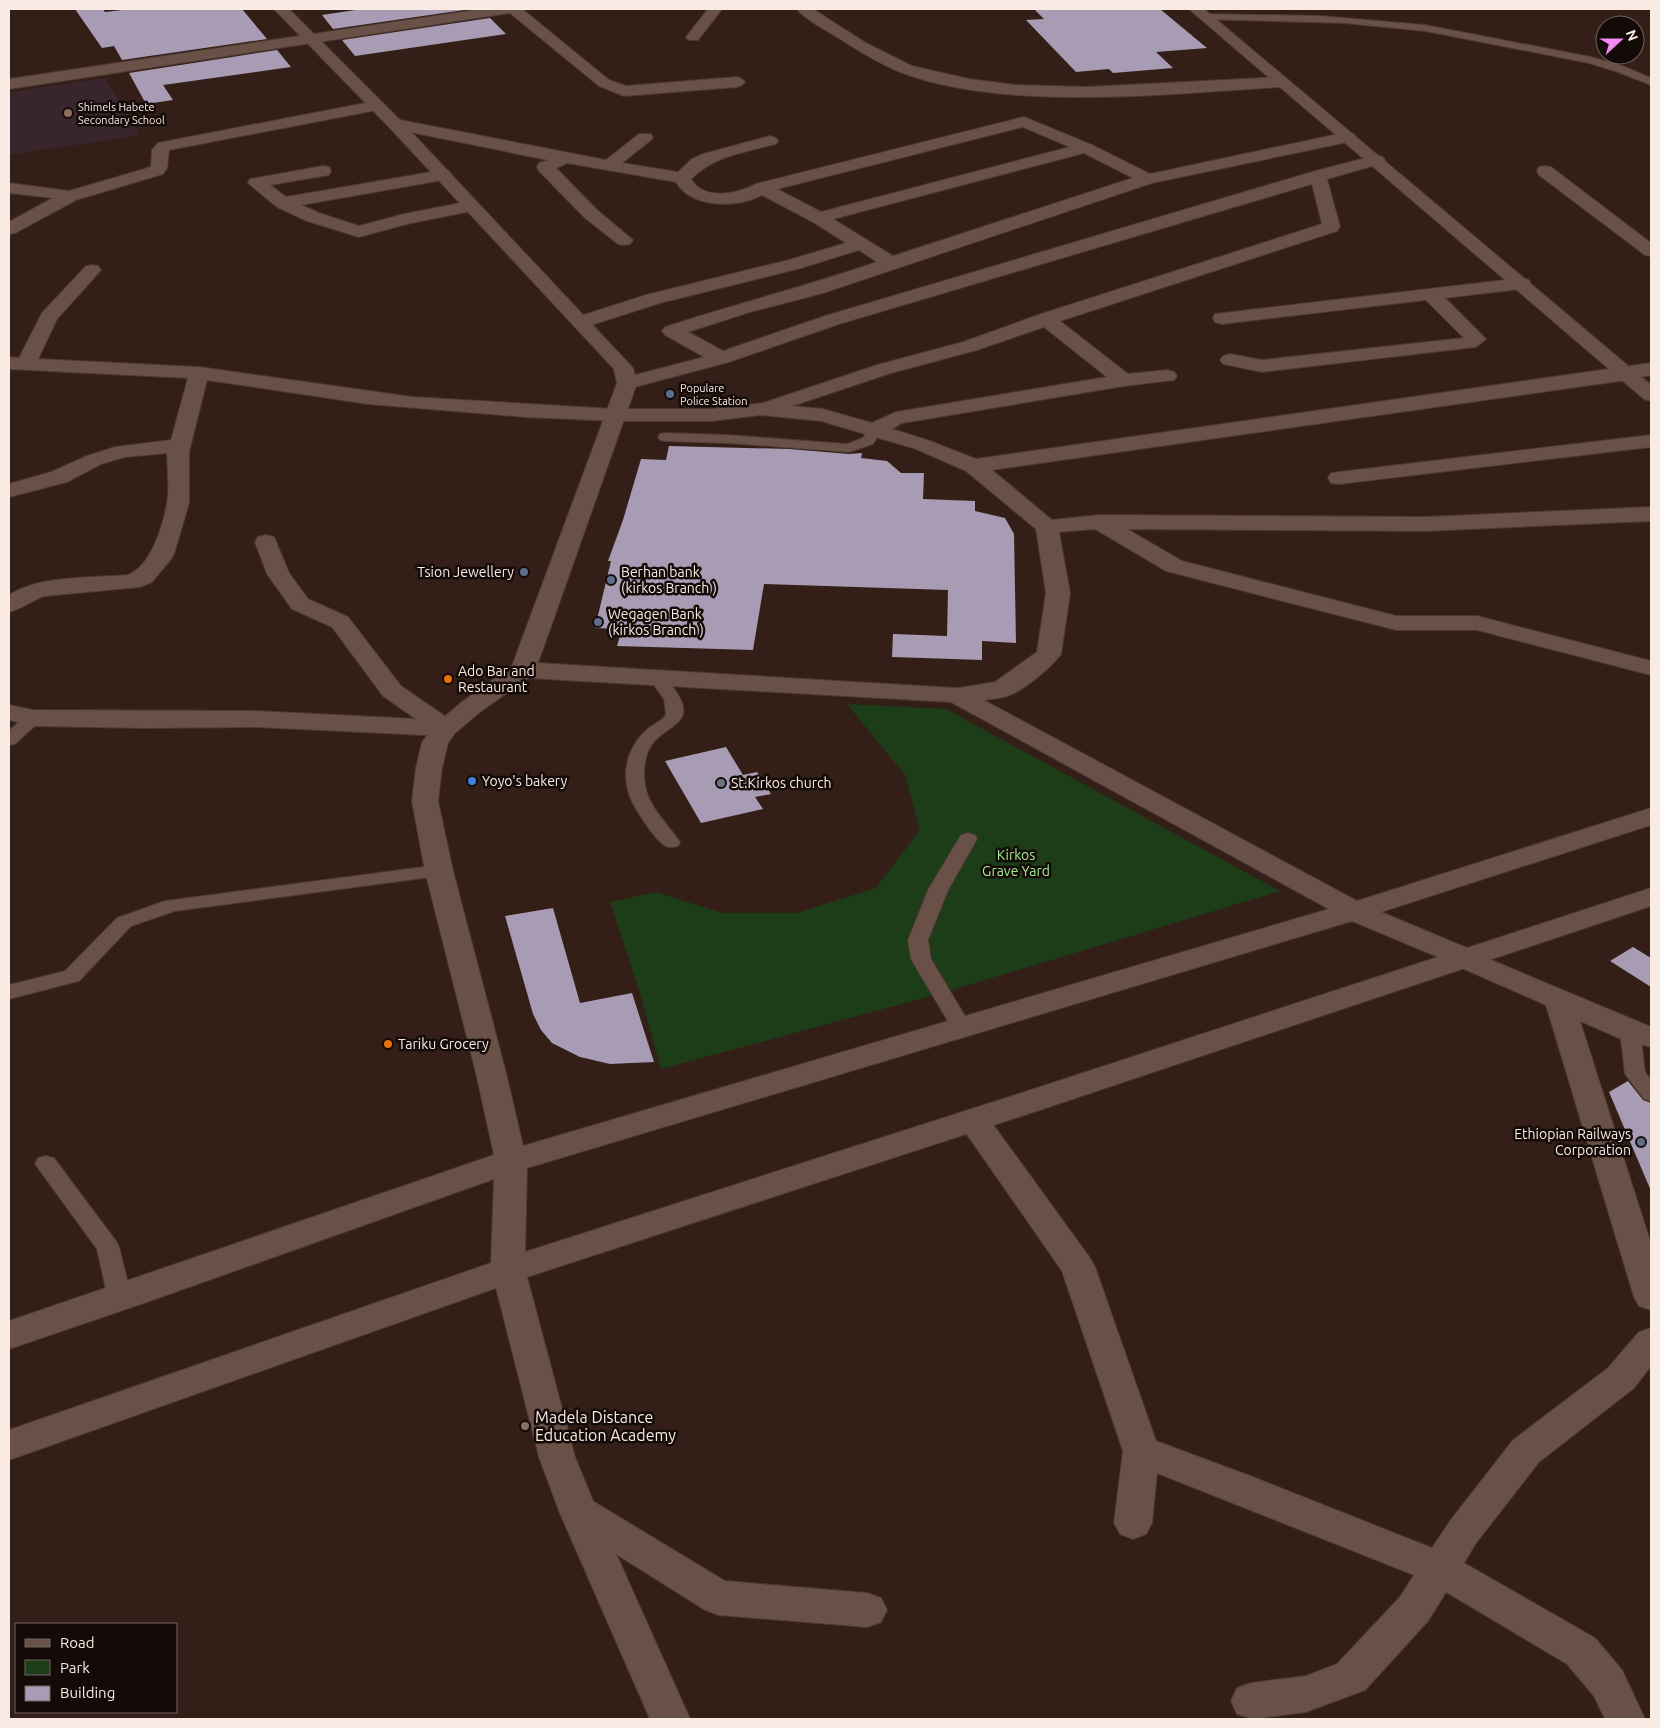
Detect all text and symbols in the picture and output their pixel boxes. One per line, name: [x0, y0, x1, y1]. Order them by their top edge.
north arrow: [1595, 15, 1645, 65]
text: N: [1623, 28, 1641, 43]
place label: Shimels Habete Secondary School: [78, 101, 165, 126]
marker: Shimels Habete Secondary School: [62, 107, 74, 119]
place label: Populare Police Station: [680, 382, 748, 407]
marker: Populare Police Station: [664, 388, 676, 400]
place label: Tsion Jewellery: [417, 564, 514, 580]
place label: Berhan bank (kirkos Branch ): [621, 564, 717, 596]
marker: Tsion Jewellery: [518, 566, 530, 578]
marker: Berhan bank (kirkos Branch ): [605, 574, 617, 586]
place label: Wegagen Bank (kirkos Branch ): [608, 606, 704, 638]
marker: Wegagen Bank (kirkos Branch ): [592, 616, 604, 628]
place label: Ado Bar and Restaurant: [458, 663, 535, 695]
marker: Ado Bar and Restaurant: [442, 673, 454, 685]
place label: Yoyo's bakery: [482, 773, 567, 789]
marker: Yoyo's bakery: [466, 775, 478, 787]
place label: St.Kirkos church: [731, 775, 832, 791]
marker: St.Kirkos church: [715, 777, 727, 789]
park label: Kirkos Grave Yard: [982, 847, 1050, 879]
place label: Tariku Grocery: [398, 1036, 489, 1052]
marker: Tariku Grocery: [382, 1038, 394, 1050]
place label: Ethiopian Railways Corporation: [1514, 1126, 1631, 1158]
marker: Ethiopian Railways Corporation: [1635, 1136, 1647, 1148]
place label: Madela Distance Education Academy: [535, 1408, 676, 1444]
marker: Madela Distance Education Academy: [519, 1420, 531, 1432]
legend: [15, 1623, 178, 1713]
text: Road: [60, 1634, 95, 1651]
text: Park: [60, 1659, 90, 1676]
text: Building: [60, 1684, 115, 1701]

